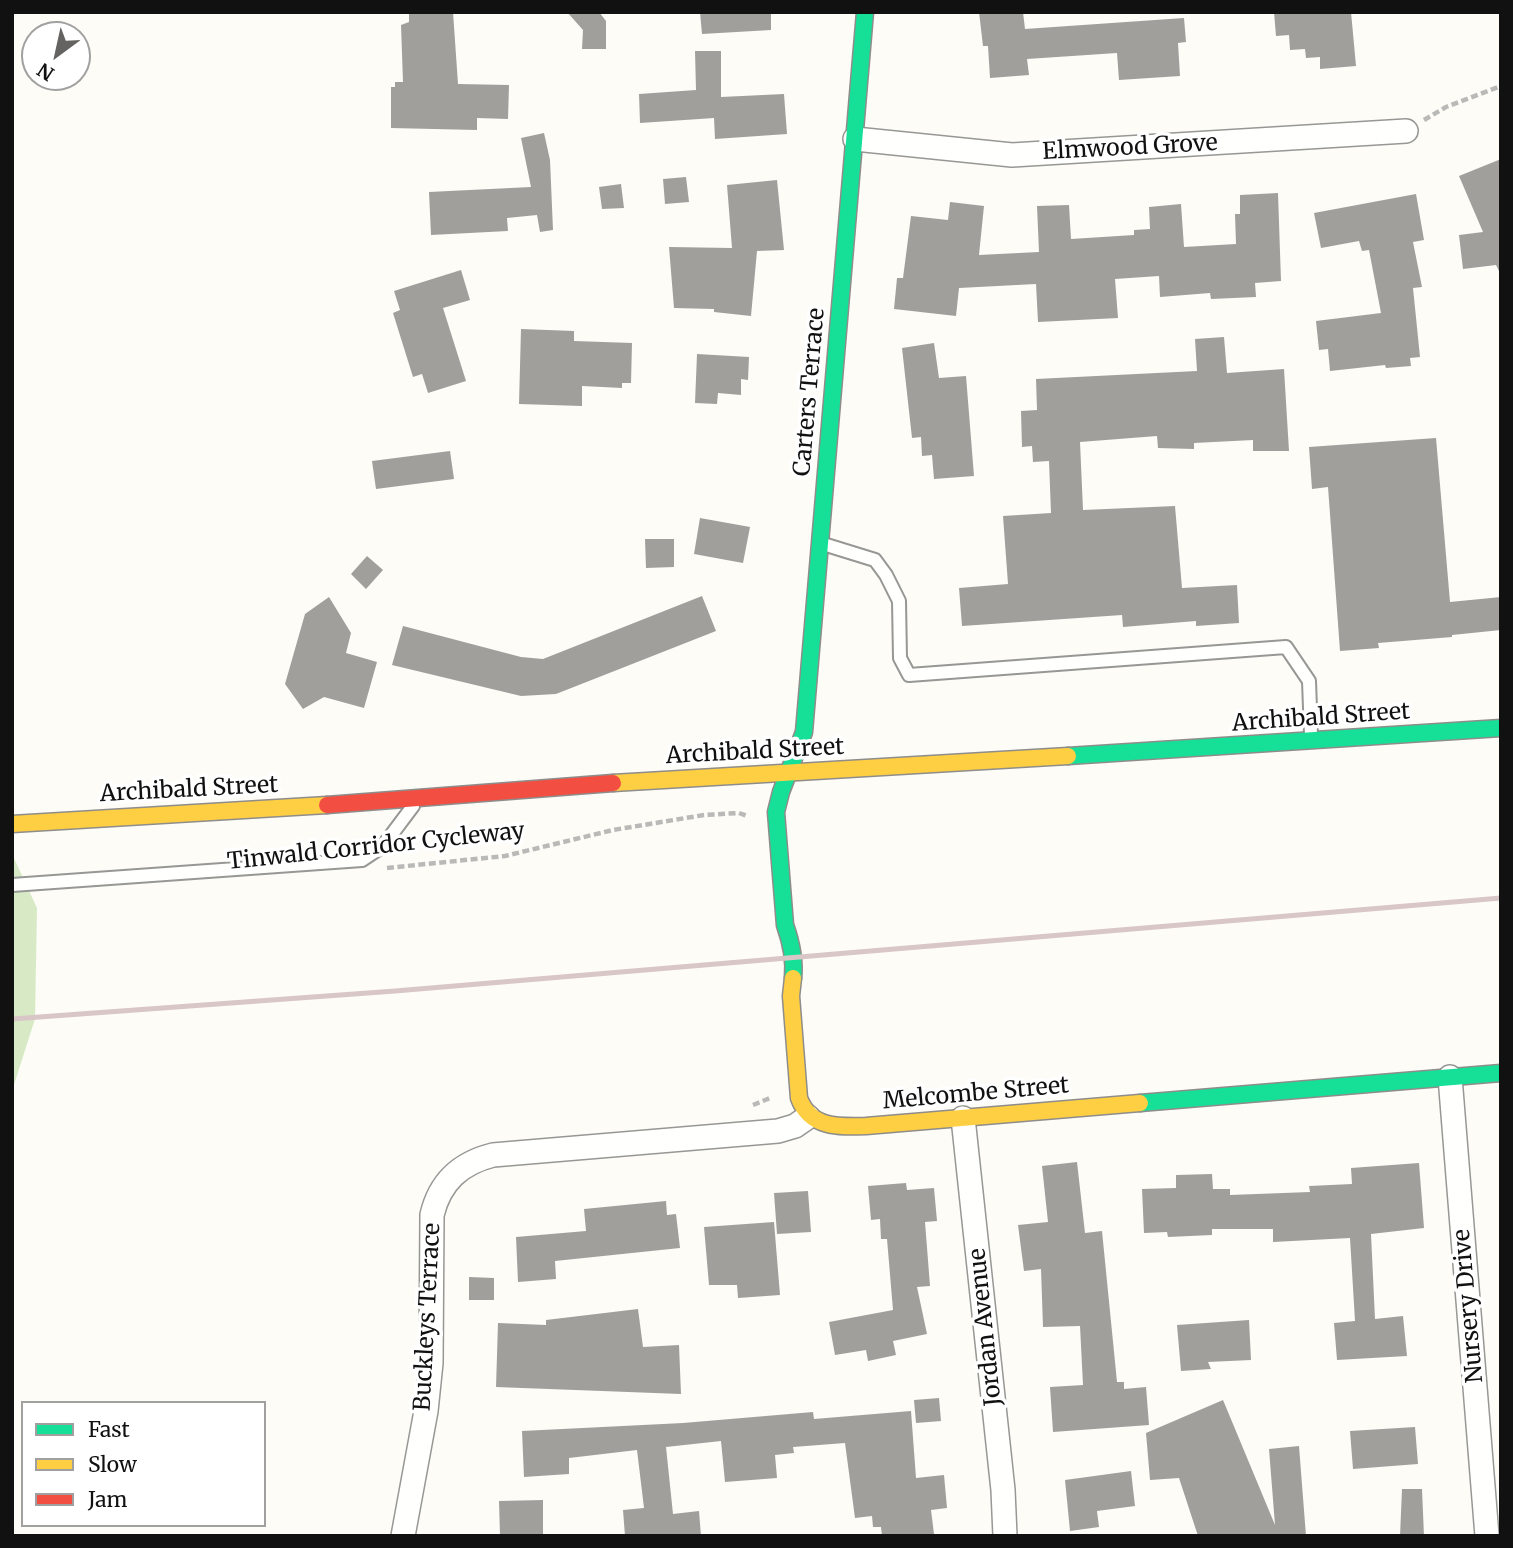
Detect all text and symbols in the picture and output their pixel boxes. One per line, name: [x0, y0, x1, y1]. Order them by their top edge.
north arrow: [21, 21, 91, 91]
text: N: [33, 58, 58, 86]
street label: Elmwood Grove: [1042, 130, 1218, 166]
street label: Carters Terrace: [789, 307, 831, 477]
street label: Archibald Street: [1231, 698, 1411, 738]
street label: Archibald Street: [665, 734, 845, 770]
street label: Archibald Street: [99, 772, 279, 808]
street label: Tinwald Corridor Cycleway: [226, 818, 526, 876]
street label: Melcombe Street: [882, 1072, 1070, 1116]
street label: Buckleys Terrace: [409, 1222, 447, 1412]
street label: Nursery Drive: [1449, 1228, 1489, 1384]
street label: Jordan Avenue: [964, 1247, 1008, 1407]
legend: [21, 1401, 266, 1527]
text: Fast: [88, 1416, 130, 1443]
text: Slow: [88, 1451, 137, 1478]
text: Jam: [88, 1486, 127, 1513]

